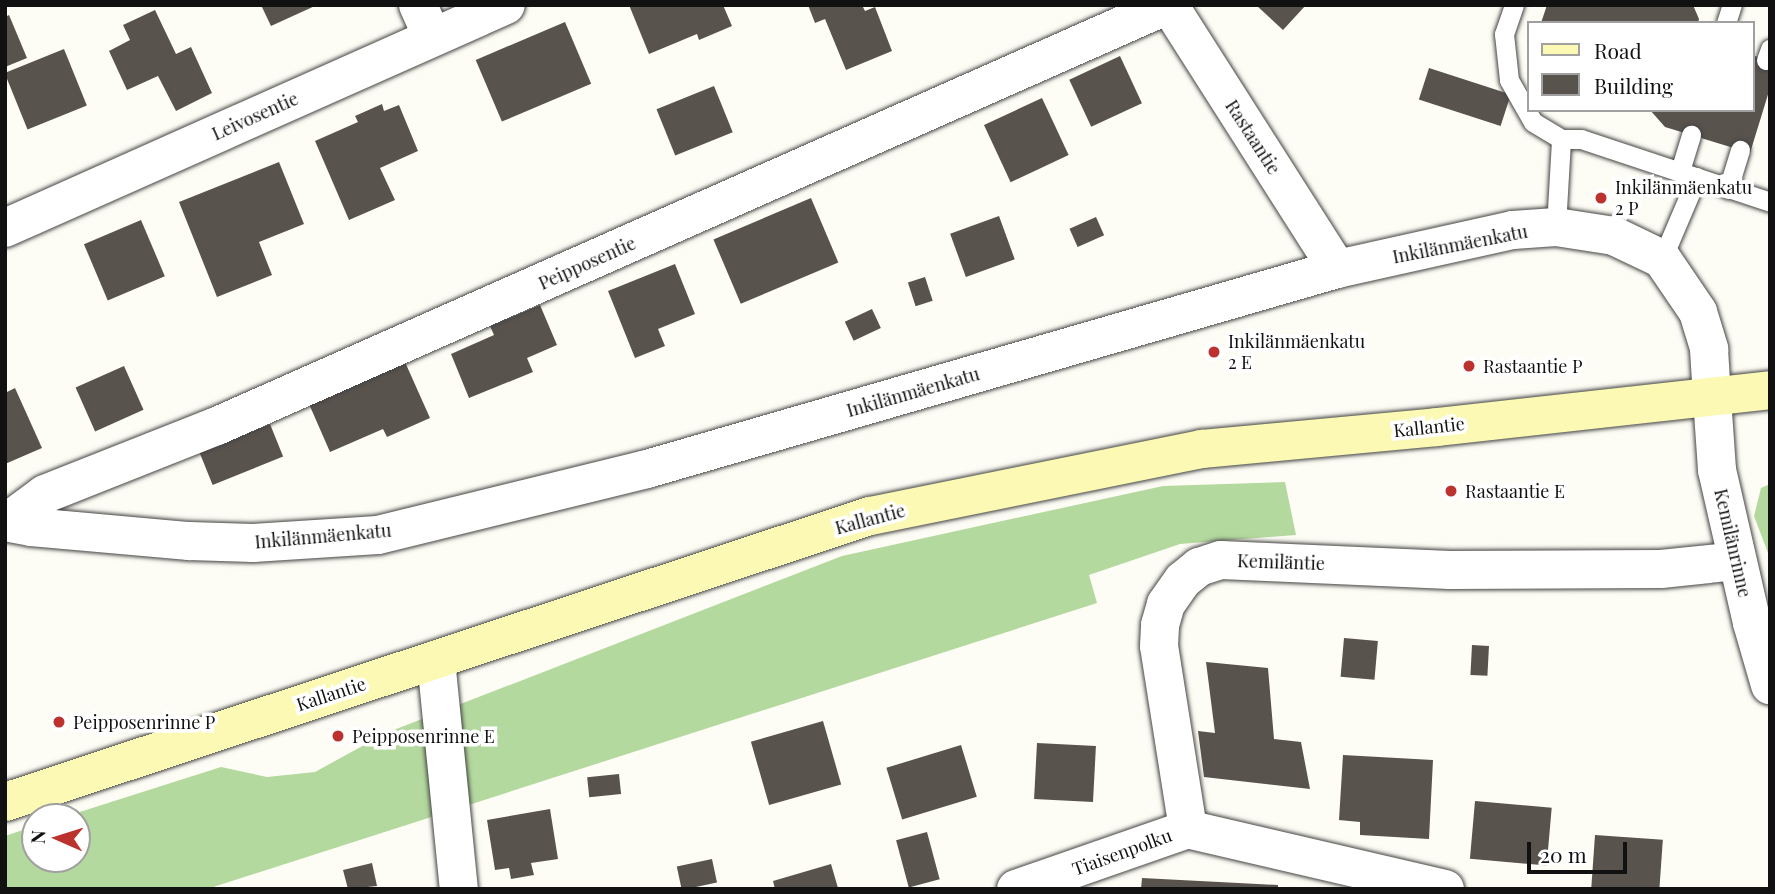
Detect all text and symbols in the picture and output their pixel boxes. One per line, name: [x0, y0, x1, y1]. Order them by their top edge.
legend: [1526, 21, 1754, 112]
text: Road: [1594, 36, 1642, 64]
text: Building: [1594, 71, 1673, 99]
street label: Leivosentie: [209, 87, 301, 145]
street label: Rastaantie: [1221, 96, 1285, 178]
place label: Inkilänmäenkatu 2 P: [1615, 177, 1752, 220]
marker: Inkilänmäenkatu 2 P: [1593, 190, 1609, 206]
street label: Inkilänmäenkatu: [1391, 220, 1529, 268]
street label: Peipposentie: [535, 232, 639, 294]
place label: Inkilänmäenkatu 2 E: [1228, 331, 1365, 374]
marker: Inkilänmäenkatu 2 E: [1206, 344, 1222, 360]
place label: Rastaantie P: [1483, 355, 1582, 377]
marker: Rastaantie P: [1461, 358, 1477, 374]
street label: Inkilänmäenkatu: [844, 363, 982, 421]
street label: Kallantie: [1392, 413, 1466, 441]
place label: Rastaantie E: [1465, 480, 1565, 502]
marker: Rastaantie E: [1443, 483, 1459, 499]
street label: Kemilänrinne: [1710, 487, 1756, 599]
street label: Kallantie: [833, 499, 907, 539]
street label: Inkilänmäenkatu: [254, 519, 392, 553]
street label: Kemiläntie: [1237, 550, 1325, 574]
street label: Kallantie: [294, 673, 368, 715]
place label: Peipposenrinne P: [73, 711, 215, 733]
marker: Peipposenrinne P: [51, 714, 67, 730]
place label: Peipposenrinne E: [352, 725, 495, 747]
marker: Peipposenrinne E: [330, 728, 346, 744]
north arrow: [21, 803, 91, 873]
street label: Tiaisenpolku: [1069, 824, 1175, 880]
scale bar: [1530, 828, 1630, 872]
text: N: [24, 829, 50, 845]
text: 20 m: [1540, 840, 1587, 868]

